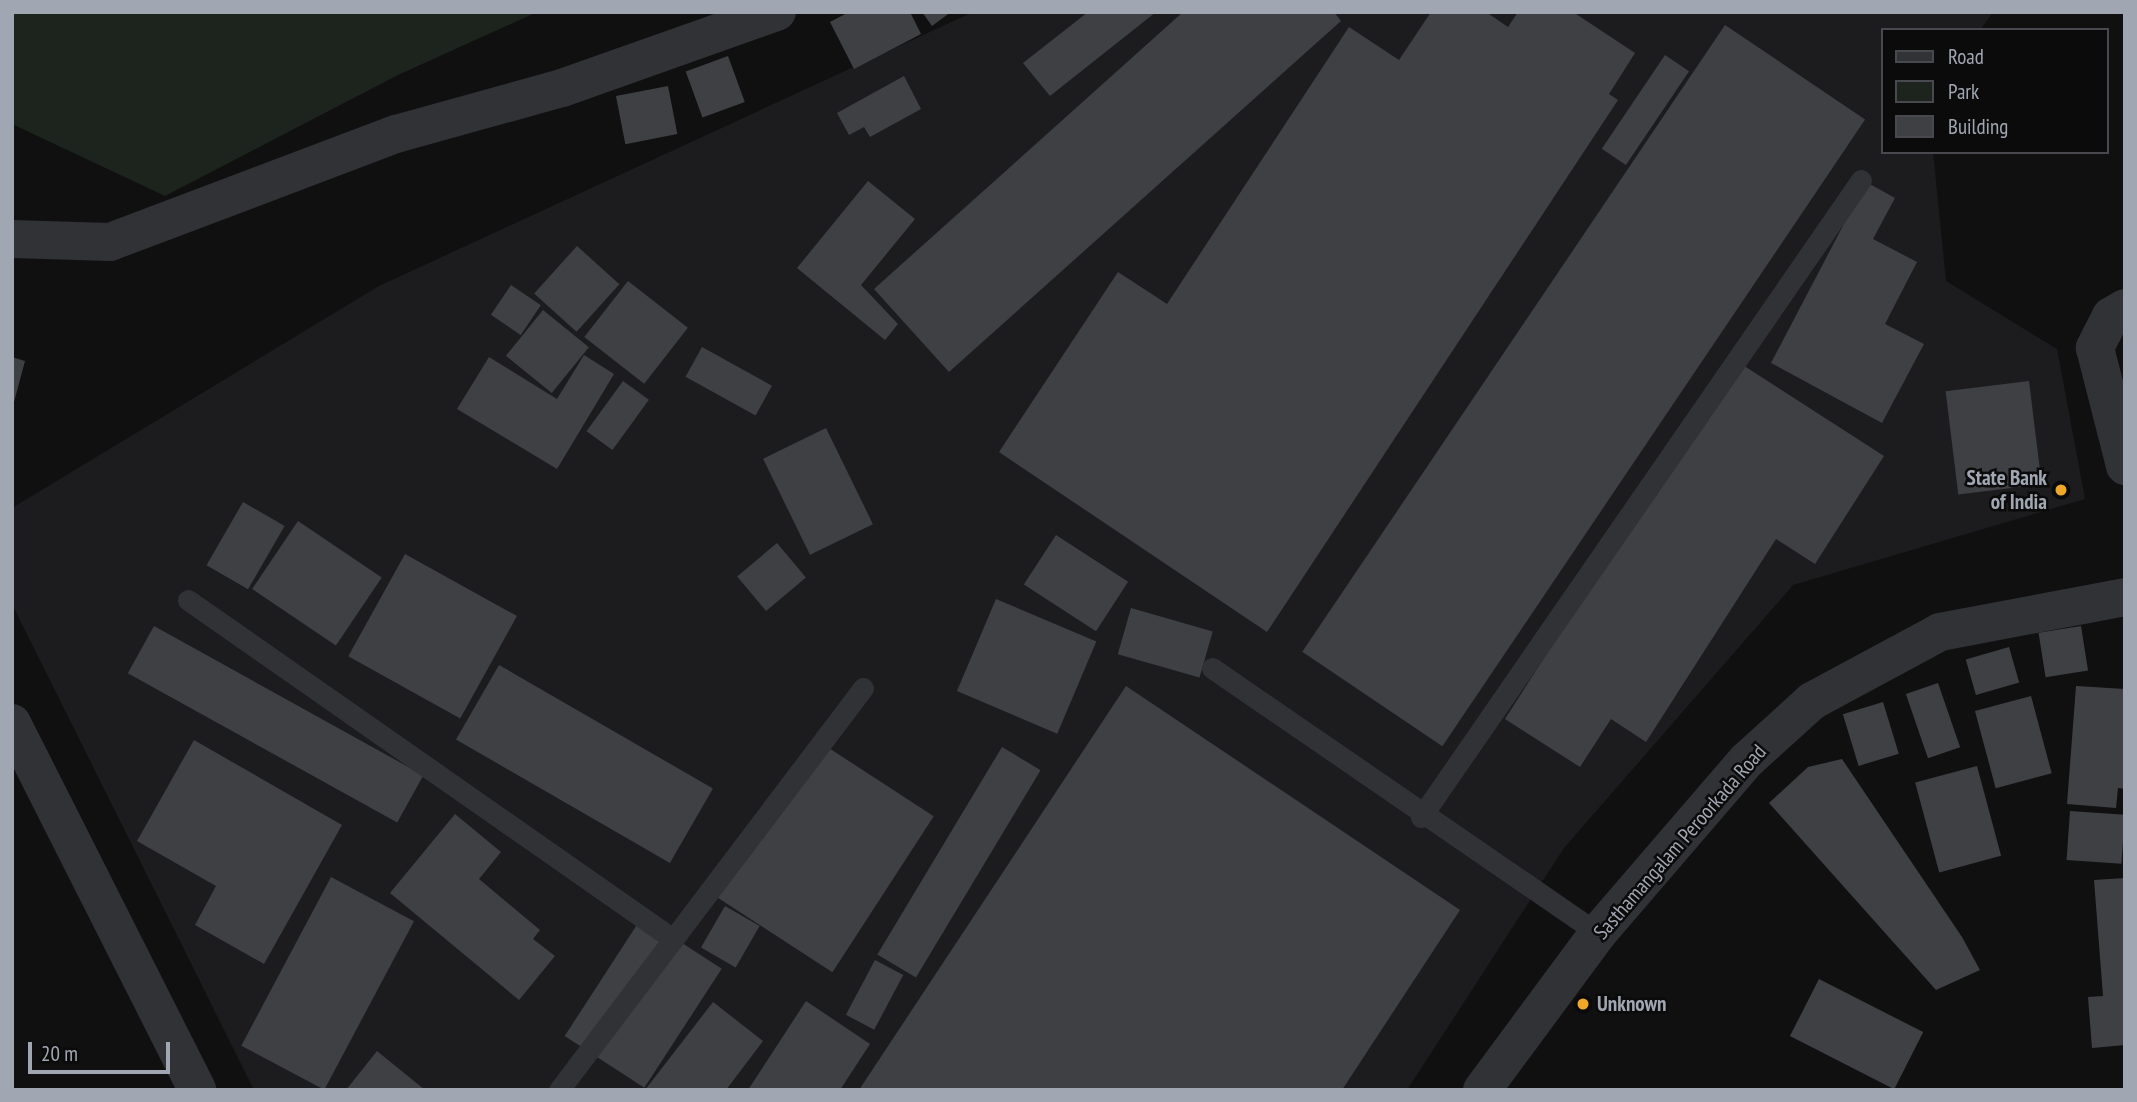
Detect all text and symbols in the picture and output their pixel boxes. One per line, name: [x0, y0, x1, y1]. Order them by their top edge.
legend: [1882, 28, 2109, 154]
text: Road: [1948, 43, 1984, 70]
text: Park: [1948, 78, 1979, 105]
text: Building: [1948, 113, 2008, 140]
place label: State Bank of India: [1967, 465, 2047, 515]
marker: State Bank of India: [2053, 482, 2069, 498]
street label: Sasthamangalam Peroorkada Road: [1589, 740, 1771, 944]
place label: Unknown: [1597, 991, 1666, 1017]
marker: Unknown: [1575, 996, 1591, 1012]
scale bar: [32, 1028, 173, 1072]
text: 20 m: [41, 1040, 78, 1067]

